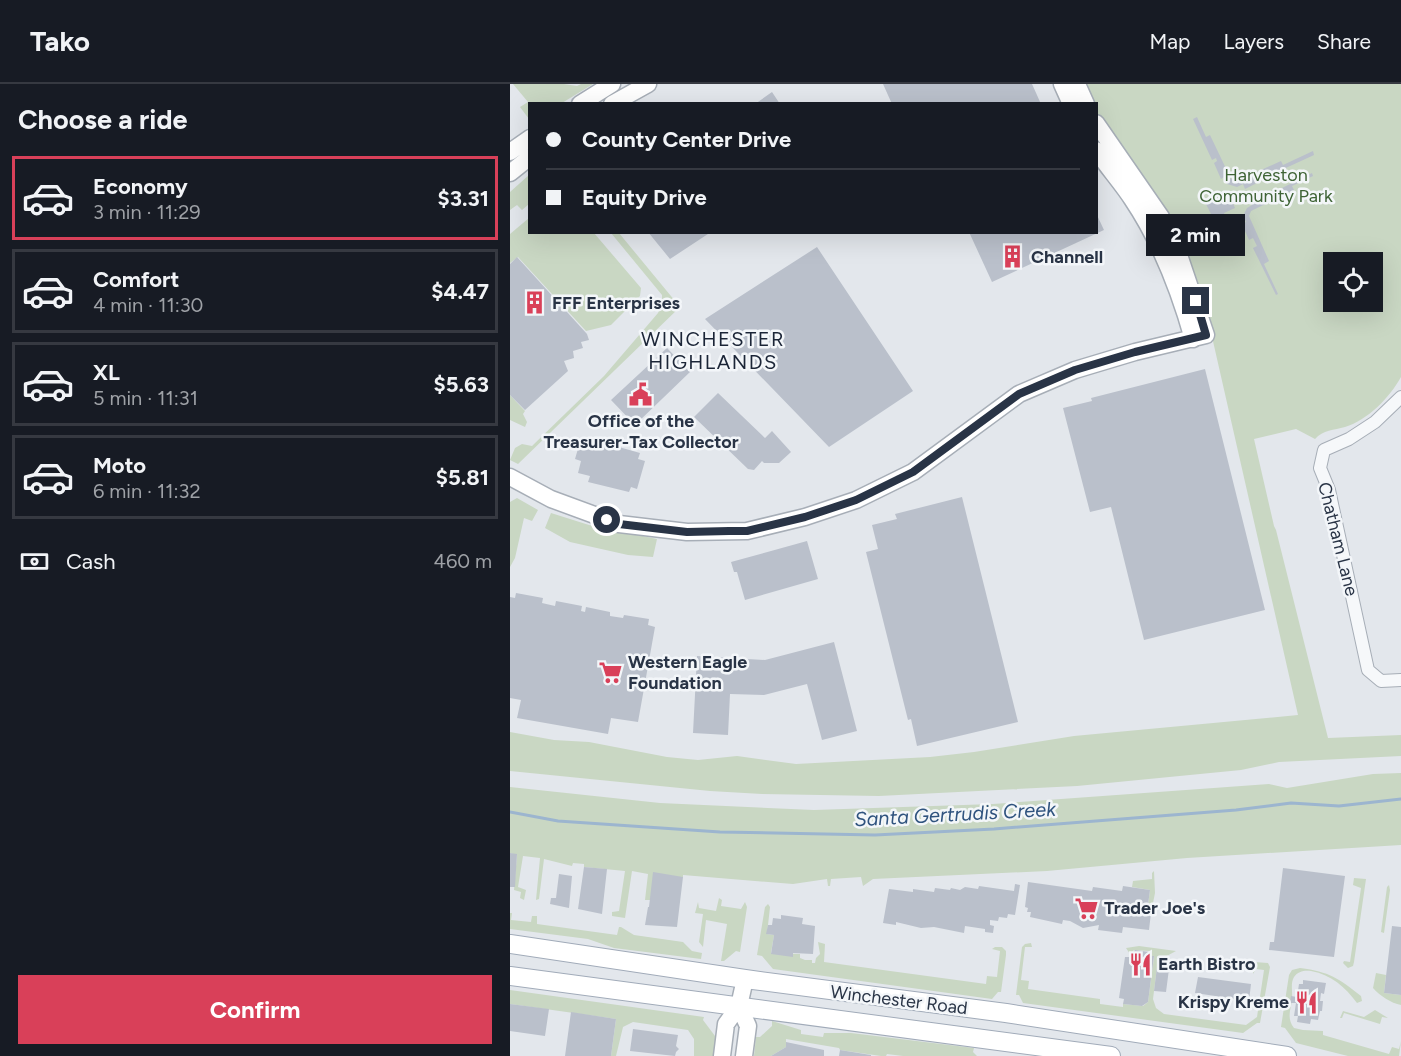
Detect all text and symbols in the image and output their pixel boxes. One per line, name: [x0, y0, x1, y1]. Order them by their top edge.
text: Tako: [30, 24, 90, 58]
text: Map: [1150, 29, 1190, 54]
text: Layers: [1223, 29, 1284, 54]
text: Share: [1317, 29, 1371, 54]
text: Choose a ride: [18, 103, 187, 136]
text: County Center Drive: [582, 126, 791, 153]
park label: Harveston Community Park: [1199, 164, 1333, 207]
icon: car: [21, 171, 75, 225]
text: Economy: [93, 173, 188, 200]
text: Equity Drive: [582, 184, 707, 211]
text: $3.31: [438, 185, 489, 212]
text: 3 min · 11:29: [93, 200, 201, 224]
callout: 2 min: [1146, 214, 1246, 256]
text: 2 min: [1170, 223, 1221, 247]
building icon: Channell: [1000, 244, 1026, 270]
place label: Channell: [1031, 246, 1103, 268]
map controls: [1323, 252, 1383, 312]
button: locate: [1323, 252, 1383, 312]
icon: car: [21, 264, 75, 318]
text: Comfort: [93, 266, 179, 293]
text: $4.47: [431, 278, 489, 305]
route end: [1182, 287, 1209, 314]
building icon: FFF Enterprises: [521, 290, 547, 316]
place label: FFF Enterprises: [552, 292, 681, 314]
text: 4 min · 11:30: [93, 293, 203, 317]
district label: WINCHESTER HIGHLANDS: [641, 327, 785, 374]
icon: car: [21, 357, 75, 411]
text: XL: [93, 359, 120, 386]
text: $5.63: [434, 371, 489, 398]
public building icon: Office of the Treasurer-Tax Collector: [628, 382, 654, 408]
text: 5 min · 11:31: [93, 386, 198, 410]
place label: Office of the Treasurer-Tax Collector: [543, 410, 739, 453]
icon: car: [21, 450, 75, 504]
text: Moto: [93, 452, 146, 479]
text: $5.81: [436, 464, 489, 491]
text: 6 min · 11:32: [93, 479, 201, 503]
street label: Chatham Lane: [1313, 480, 1363, 598]
route start: [593, 506, 620, 533]
icon: cash: [18, 545, 51, 578]
text: Cash: [66, 548, 116, 575]
text: 460 m: [433, 549, 492, 573]
place label: Western Eagle Foundation: [628, 651, 747, 694]
supermarket icon: Western Eagle Foundation: [597, 659, 623, 685]
water label: Santa Gertrudis Creek: [854, 797, 1058, 831]
supermarket icon: Trader Joe's: [1073, 895, 1099, 921]
place label: Trader Joe's: [1104, 897, 1206, 919]
restaurant icon: Earth Bistro: [1127, 951, 1153, 977]
place label: Earth Bistro: [1158, 953, 1255, 975]
button: Confirm: [18, 975, 492, 1044]
street label: Winchester Road: [829, 981, 969, 1019]
restaurant icon: Krispy Kreme: [1294, 989, 1320, 1015]
place label: Krispy Kreme: [1178, 991, 1289, 1013]

